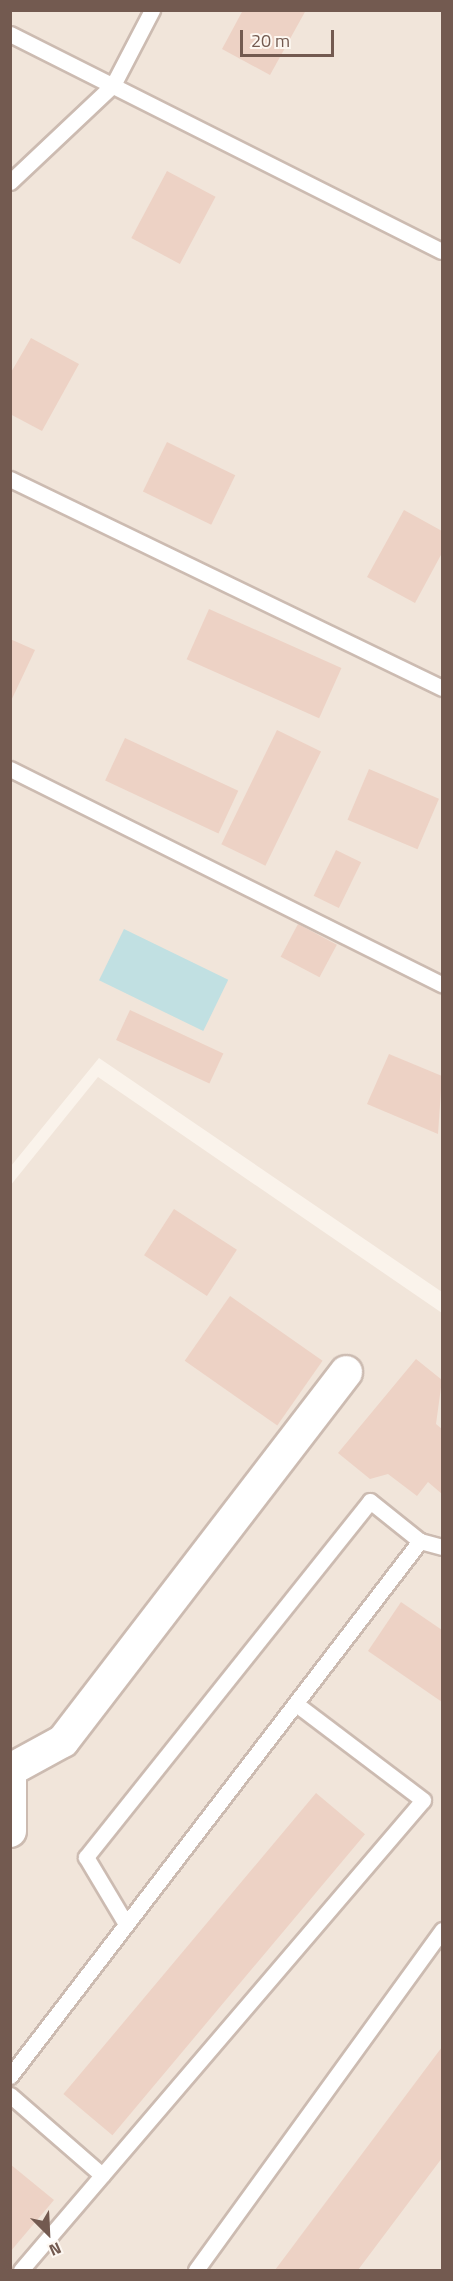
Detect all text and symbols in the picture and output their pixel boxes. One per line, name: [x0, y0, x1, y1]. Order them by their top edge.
scale bar: [243, 18, 338, 56]
text: 20 m: [251, 27, 290, 54]
north arrow: [18, 2203, 78, 2263]
text: N: [45, 2236, 65, 2263]

